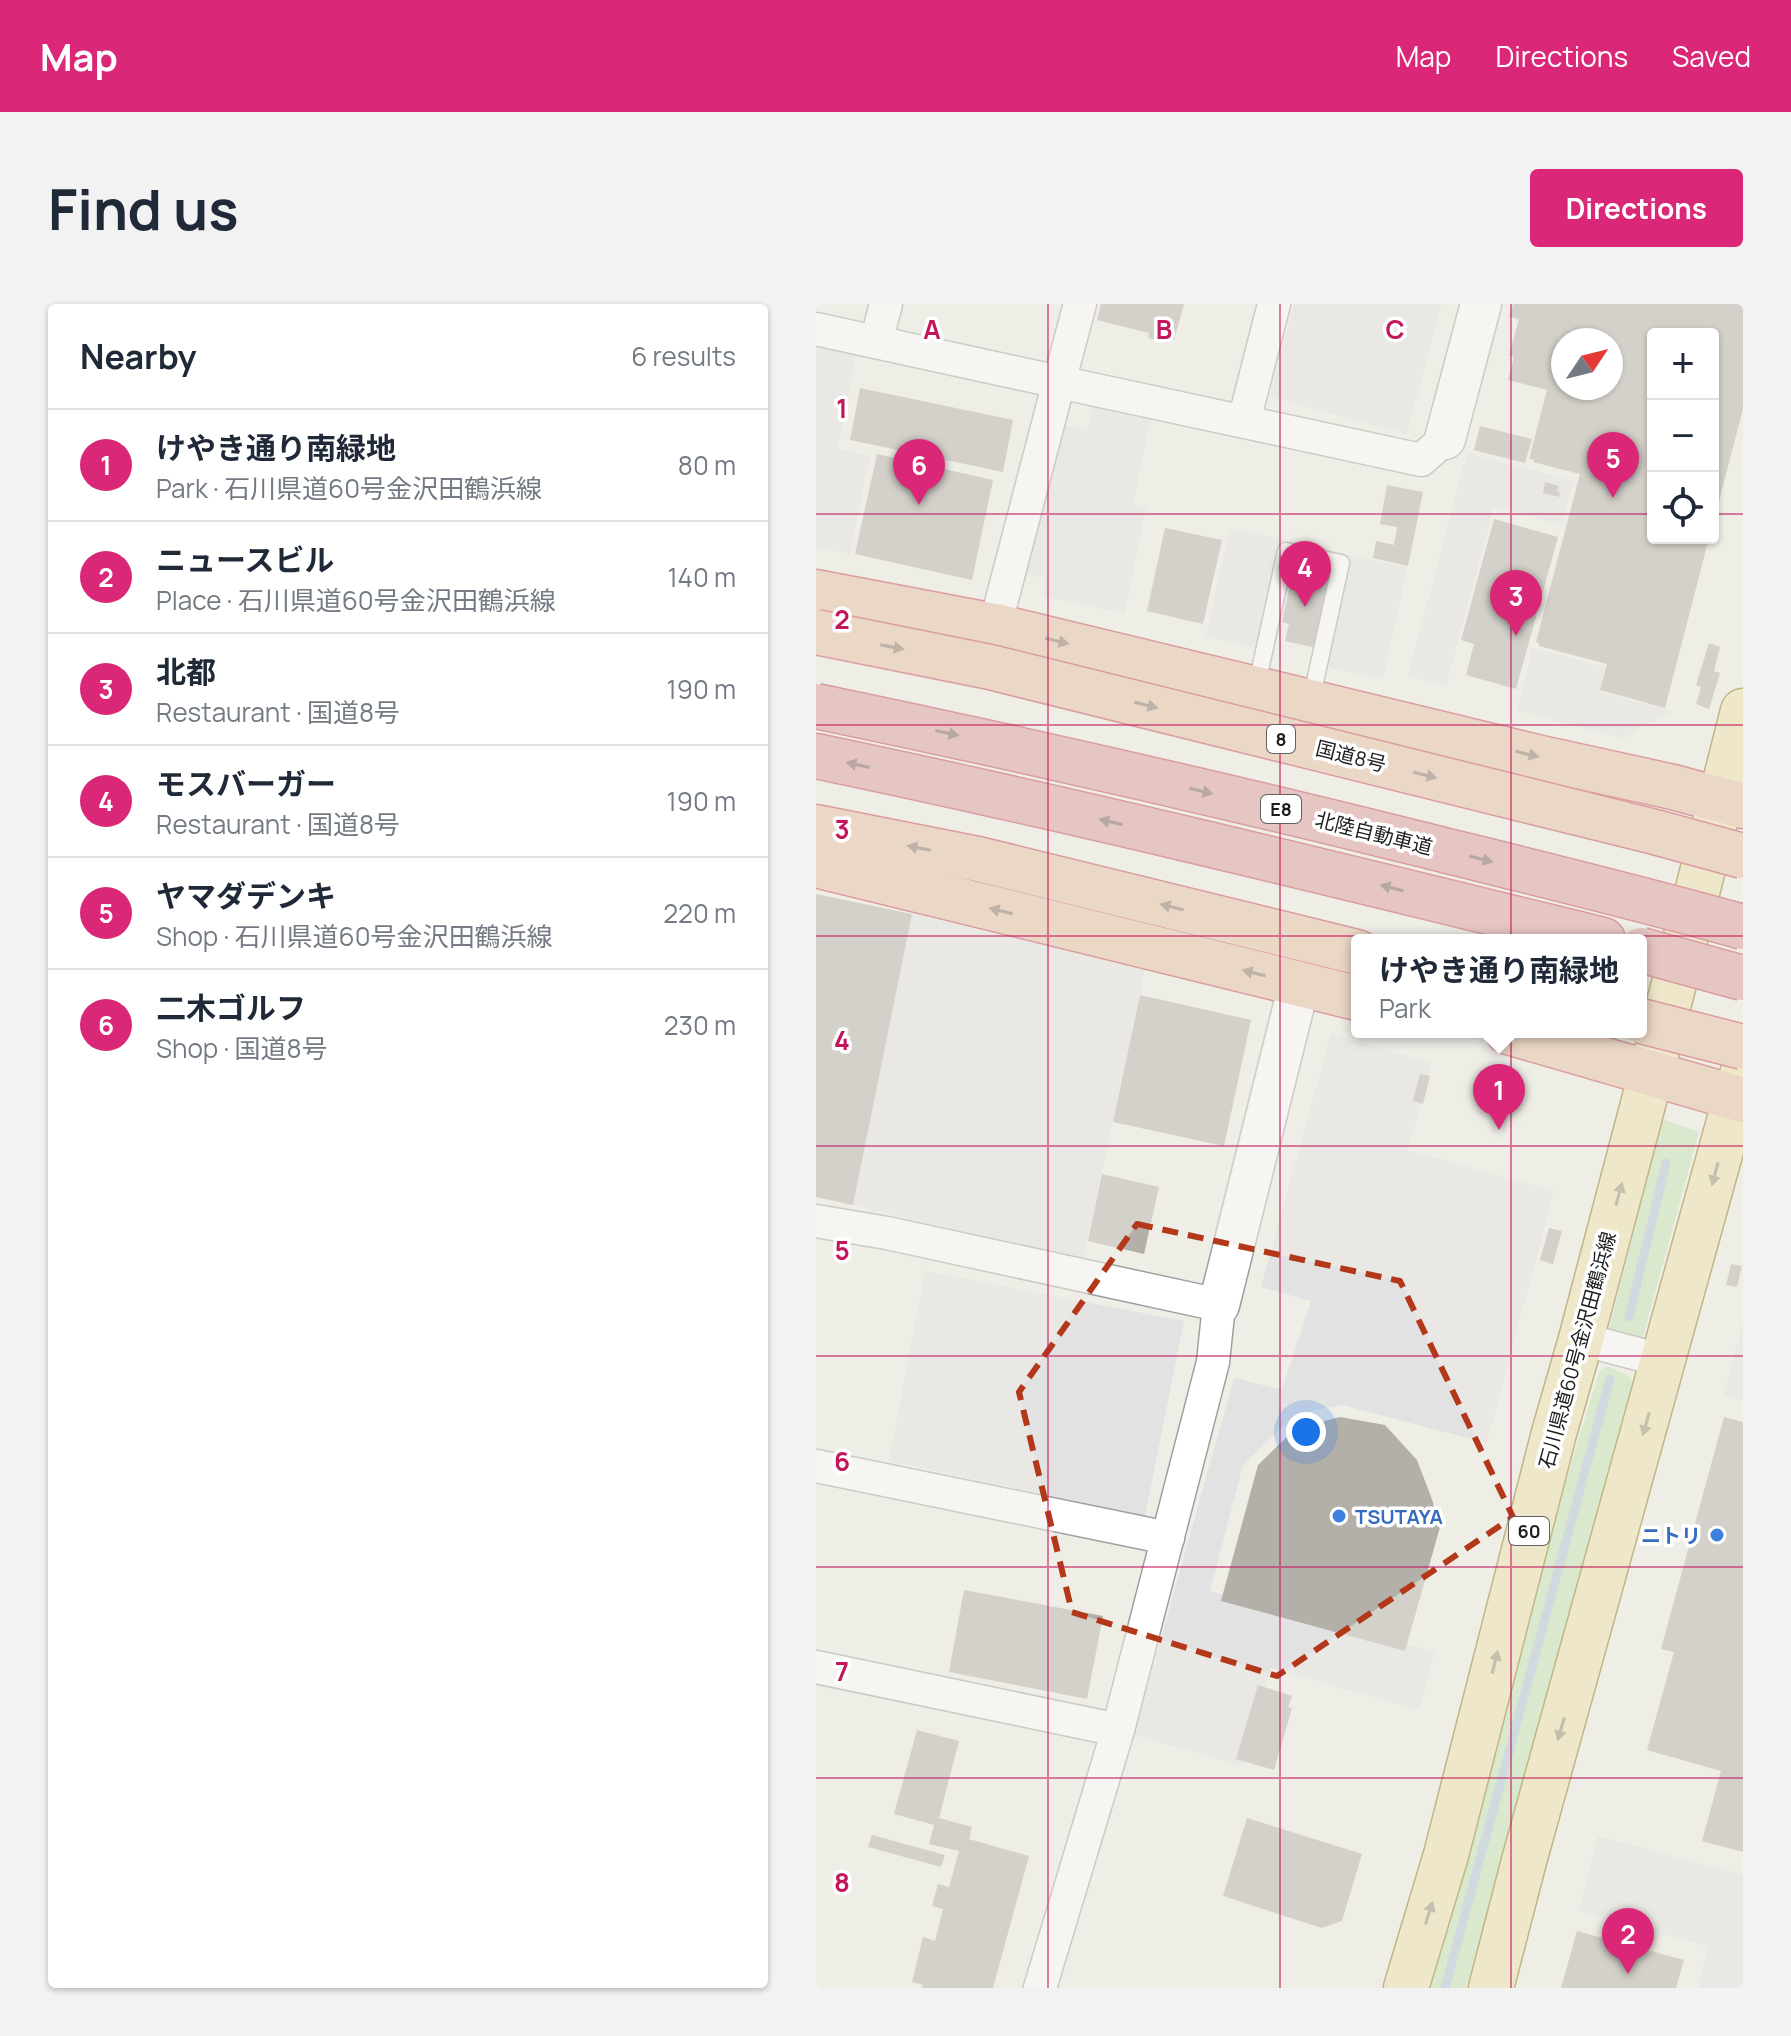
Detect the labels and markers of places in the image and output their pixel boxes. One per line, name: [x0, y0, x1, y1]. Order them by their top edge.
pin: 5: [1587, 432, 1639, 498]
pin: 6: [893, 439, 945, 505]
pin: 4: [1279, 541, 1331, 607]
pin: 3: [1490, 570, 1542, 636]
pin: 1: [1473, 1064, 1525, 1130]
place label: TSUTAYA: [1355, 1503, 1443, 1530]
marker: TSUTAYA: [1330, 1507, 1348, 1525]
place label: ニトリ: [1641, 1522, 1701, 1549]
marker: ニトリ: [1708, 1526, 1726, 1544]
pin: 2: [1602, 1908, 1654, 1974]

